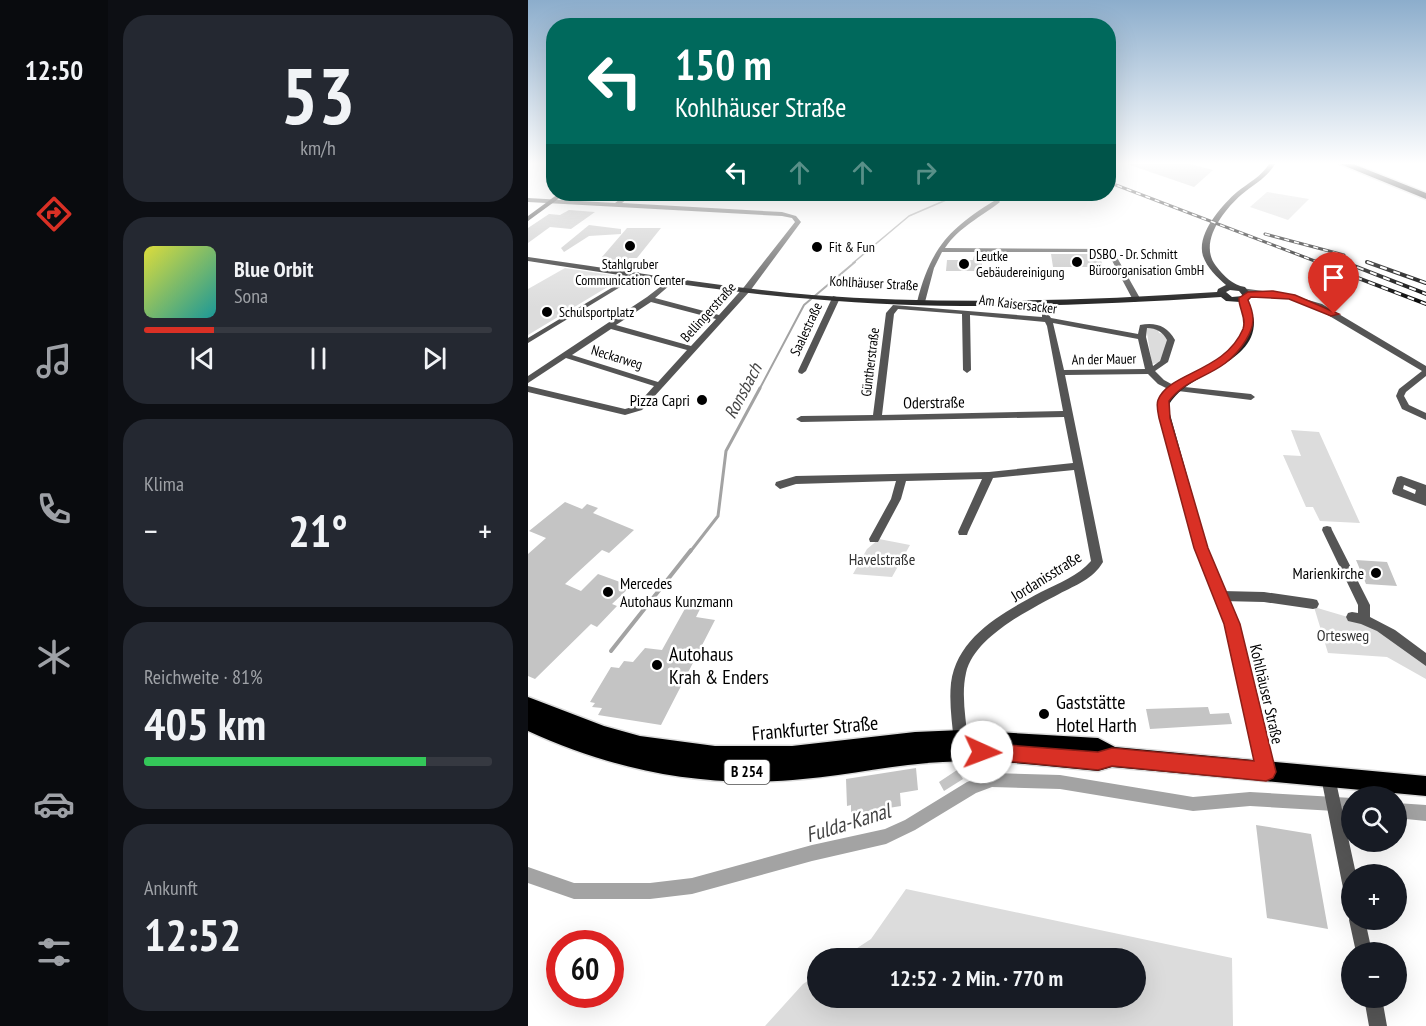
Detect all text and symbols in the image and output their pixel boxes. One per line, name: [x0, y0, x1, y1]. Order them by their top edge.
text: 150 m: [675, 37, 772, 92]
icon: left: [576, 42, 654, 120]
text: 53: [281, 45, 355, 146]
text: 12:50: [25, 53, 83, 87]
text: Kohlhäuser Straße: [675, 90, 846, 124]
text: km/h: [300, 135, 336, 161]
icon: left: [720, 156, 753, 189]
icon: ahead: [783, 156, 816, 189]
icon: ahead: [846, 156, 879, 189]
icon: right: [909, 156, 942, 189]
icon: directions: [33, 193, 75, 235]
place label: Fit & Fun: [829, 238, 875, 256]
marker: Stahlgruber Communication Center: [623, 239, 637, 253]
marker: Fit & Fun: [810, 240, 824, 254]
place label: DSBO - Dr. Schmitt Büroorganisation GmbH: [1089, 245, 1204, 279]
place label: Leutke Gebäudereinigung: [976, 247, 1064, 281]
pin: [1308, 252, 1359, 314]
text: Blue Orbit: [234, 255, 313, 283]
place label: Stahlgruber Communication Center: [575, 255, 685, 289]
marker: DSBO - Dr. Schmitt Büroorganisation GmbH: [1070, 255, 1084, 269]
marker: Leutke Gebäudereinigung: [957, 257, 971, 271]
icon: arrive: [1317, 261, 1350, 294]
street label: Kohlhäuser Straße: [829, 272, 919, 294]
street label: Bellingerstraße: [676, 278, 740, 346]
text: Sona: [234, 283, 268, 309]
street label: Am Kaisersacker: [978, 290, 1058, 318]
street label: Saalestraße: [786, 299, 826, 359]
place label: Schulsportplatz: [559, 303, 634, 321]
marker: Schulsportplatz: [540, 305, 554, 319]
street label: Güntherstraße: [857, 326, 883, 398]
icon: music: [33, 340, 75, 382]
street label: Neckarweg: [589, 341, 645, 373]
icon: previous: [186, 342, 219, 375]
icon: pause: [302, 342, 335, 375]
icon: next: [418, 342, 451, 375]
street label: An der Mauer: [1072, 349, 1137, 369]
water label: Ronsbach: [719, 358, 767, 422]
place label: Pizza Capri: [630, 390, 690, 410]
street label: Oderstraße: [903, 391, 965, 413]
marker: Pizza Capri: [695, 393, 709, 407]
text: Klima: [144, 471, 184, 497]
icon: phone: [33, 488, 75, 530]
text: 21°: [288, 501, 348, 559]
text: −: [144, 509, 158, 552]
text: +: [478, 509, 492, 552]
street label: Jordanisstraße: [1006, 546, 1085, 606]
park label: Havelstraße: [849, 549, 915, 569]
place label: Marienkirche: [1293, 563, 1364, 583]
marker: Marienkirche: [1369, 566, 1383, 580]
place label: Mercedes Autohaus Kunzmann: [620, 573, 733, 611]
marker: Mercedes Autohaus Kunzmann: [601, 585, 615, 599]
park label: Ortesweg: [1317, 625, 1369, 645]
icon: climate: [33, 636, 75, 678]
place label: Autohaus Krah & Enders: [669, 641, 769, 690]
street label: Kohlhäuser Straße: [1246, 642, 1288, 746]
marker: Autohaus Krah & Enders: [650, 658, 664, 672]
text: Reichweite · 81%: [144, 664, 263, 690]
place label: Gaststätte Hotel Harth: [1056, 689, 1137, 738]
text: 405 km: [144, 694, 266, 752]
marker: Gaststätte Hotel Harth: [1037, 707, 1051, 721]
street label: Frankfurter Straße: [751, 710, 879, 746]
position arrow: [950, 720, 1014, 784]
road number: B 254: [724, 760, 770, 784]
icon: car: [33, 783, 75, 825]
map controls: [1341, 786, 1407, 1008]
button: search: [1341, 786, 1407, 852]
water label: Fulda-Kanal: [802, 796, 895, 848]
button: +: [1341, 864, 1407, 930]
text: Ankunft: [144, 875, 198, 901]
text: 12:52: [144, 905, 241, 963]
speed limit sign: 60: [546, 930, 624, 1008]
icon: filters: [33, 931, 75, 973]
button: −: [1341, 942, 1407, 1008]
text: 12:52 · 2 Min. · 770 m: [890, 964, 1063, 992]

